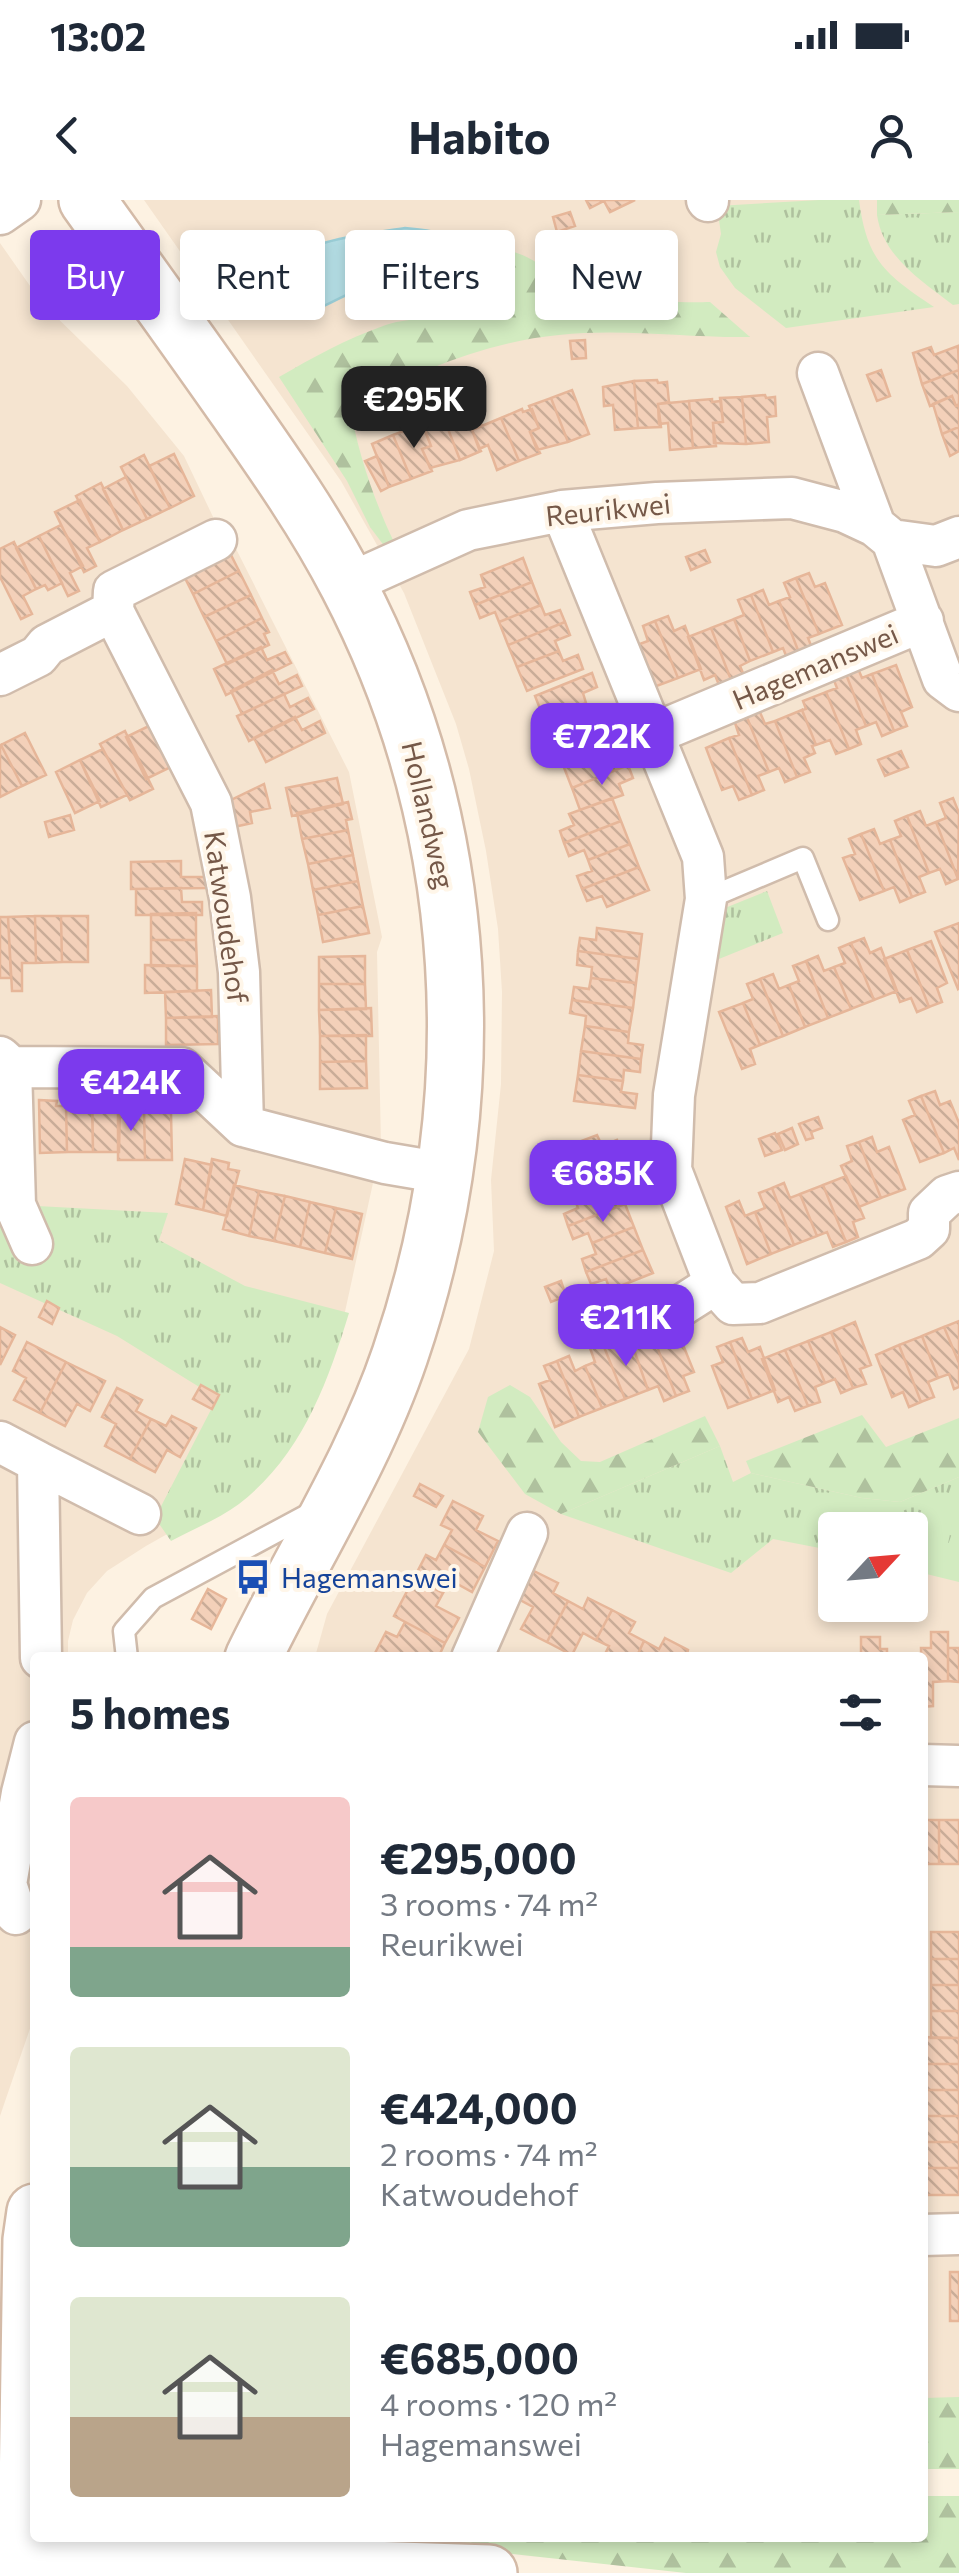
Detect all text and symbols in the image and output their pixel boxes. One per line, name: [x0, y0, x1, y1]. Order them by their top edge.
text: 13:02: [50, 12, 146, 59]
icon: back: [40, 108, 95, 163]
text: Habito: [408, 108, 551, 163]
icon: person: [864, 108, 919, 163]
chip: Buy: [30, 230, 160, 320]
chip: Rent: [180, 230, 325, 320]
chip: Filters: [345, 230, 515, 320]
chip: New: [535, 230, 678, 320]
pin: €295K: [344, 366, 484, 451]
text: €295K: [363, 378, 465, 418]
street label: Reurikwei: [544, 486, 672, 532]
street label: Hagemanswei: [727, 616, 903, 716]
pin: €722K: [532, 703, 672, 788]
text: €722K: [553, 715, 651, 755]
street label: Hollandweg: [395, 738, 463, 892]
street label: Katwoudehof: [198, 829, 256, 1005]
pin: €424K: [61, 1049, 201, 1134]
text: €424K: [80, 1061, 182, 1101]
pin: €685K: [533, 1140, 673, 1225]
text: €685K: [551, 1152, 655, 1192]
pin: €211K: [556, 1284, 696, 1369]
text: €211K: [580, 1296, 672, 1336]
north arrow: [818, 1512, 928, 1622]
map controls: [818, 1512, 928, 1622]
bus stop icon: Hagemanswei: [234, 1558, 272, 1596]
place label: Hagemanswei: [281, 1560, 458, 1594]
icon: filters: [833, 1685, 888, 1740]
text: 5 homes: [70, 1686, 230, 1738]
text: €295,000: [380, 1831, 577, 1883]
icon: home: [150, 1837, 270, 1957]
text: 3 rooms · 74 m²: [380, 1883, 598, 1923]
text: Reurikwei: [380, 1923, 524, 1963]
text: €424,000: [380, 2081, 578, 2133]
icon: home: [150, 2087, 270, 2207]
text: 2 rooms · 74 m²: [380, 2133, 598, 2173]
text: Katwoudehof: [380, 2173, 579, 2213]
text: €685,000: [380, 2331, 579, 2383]
icon: home: [150, 2337, 270, 2457]
text: 4 rooms · 120 m²: [380, 2383, 617, 2423]
text: Hagemanswei: [380, 2423, 582, 2463]

